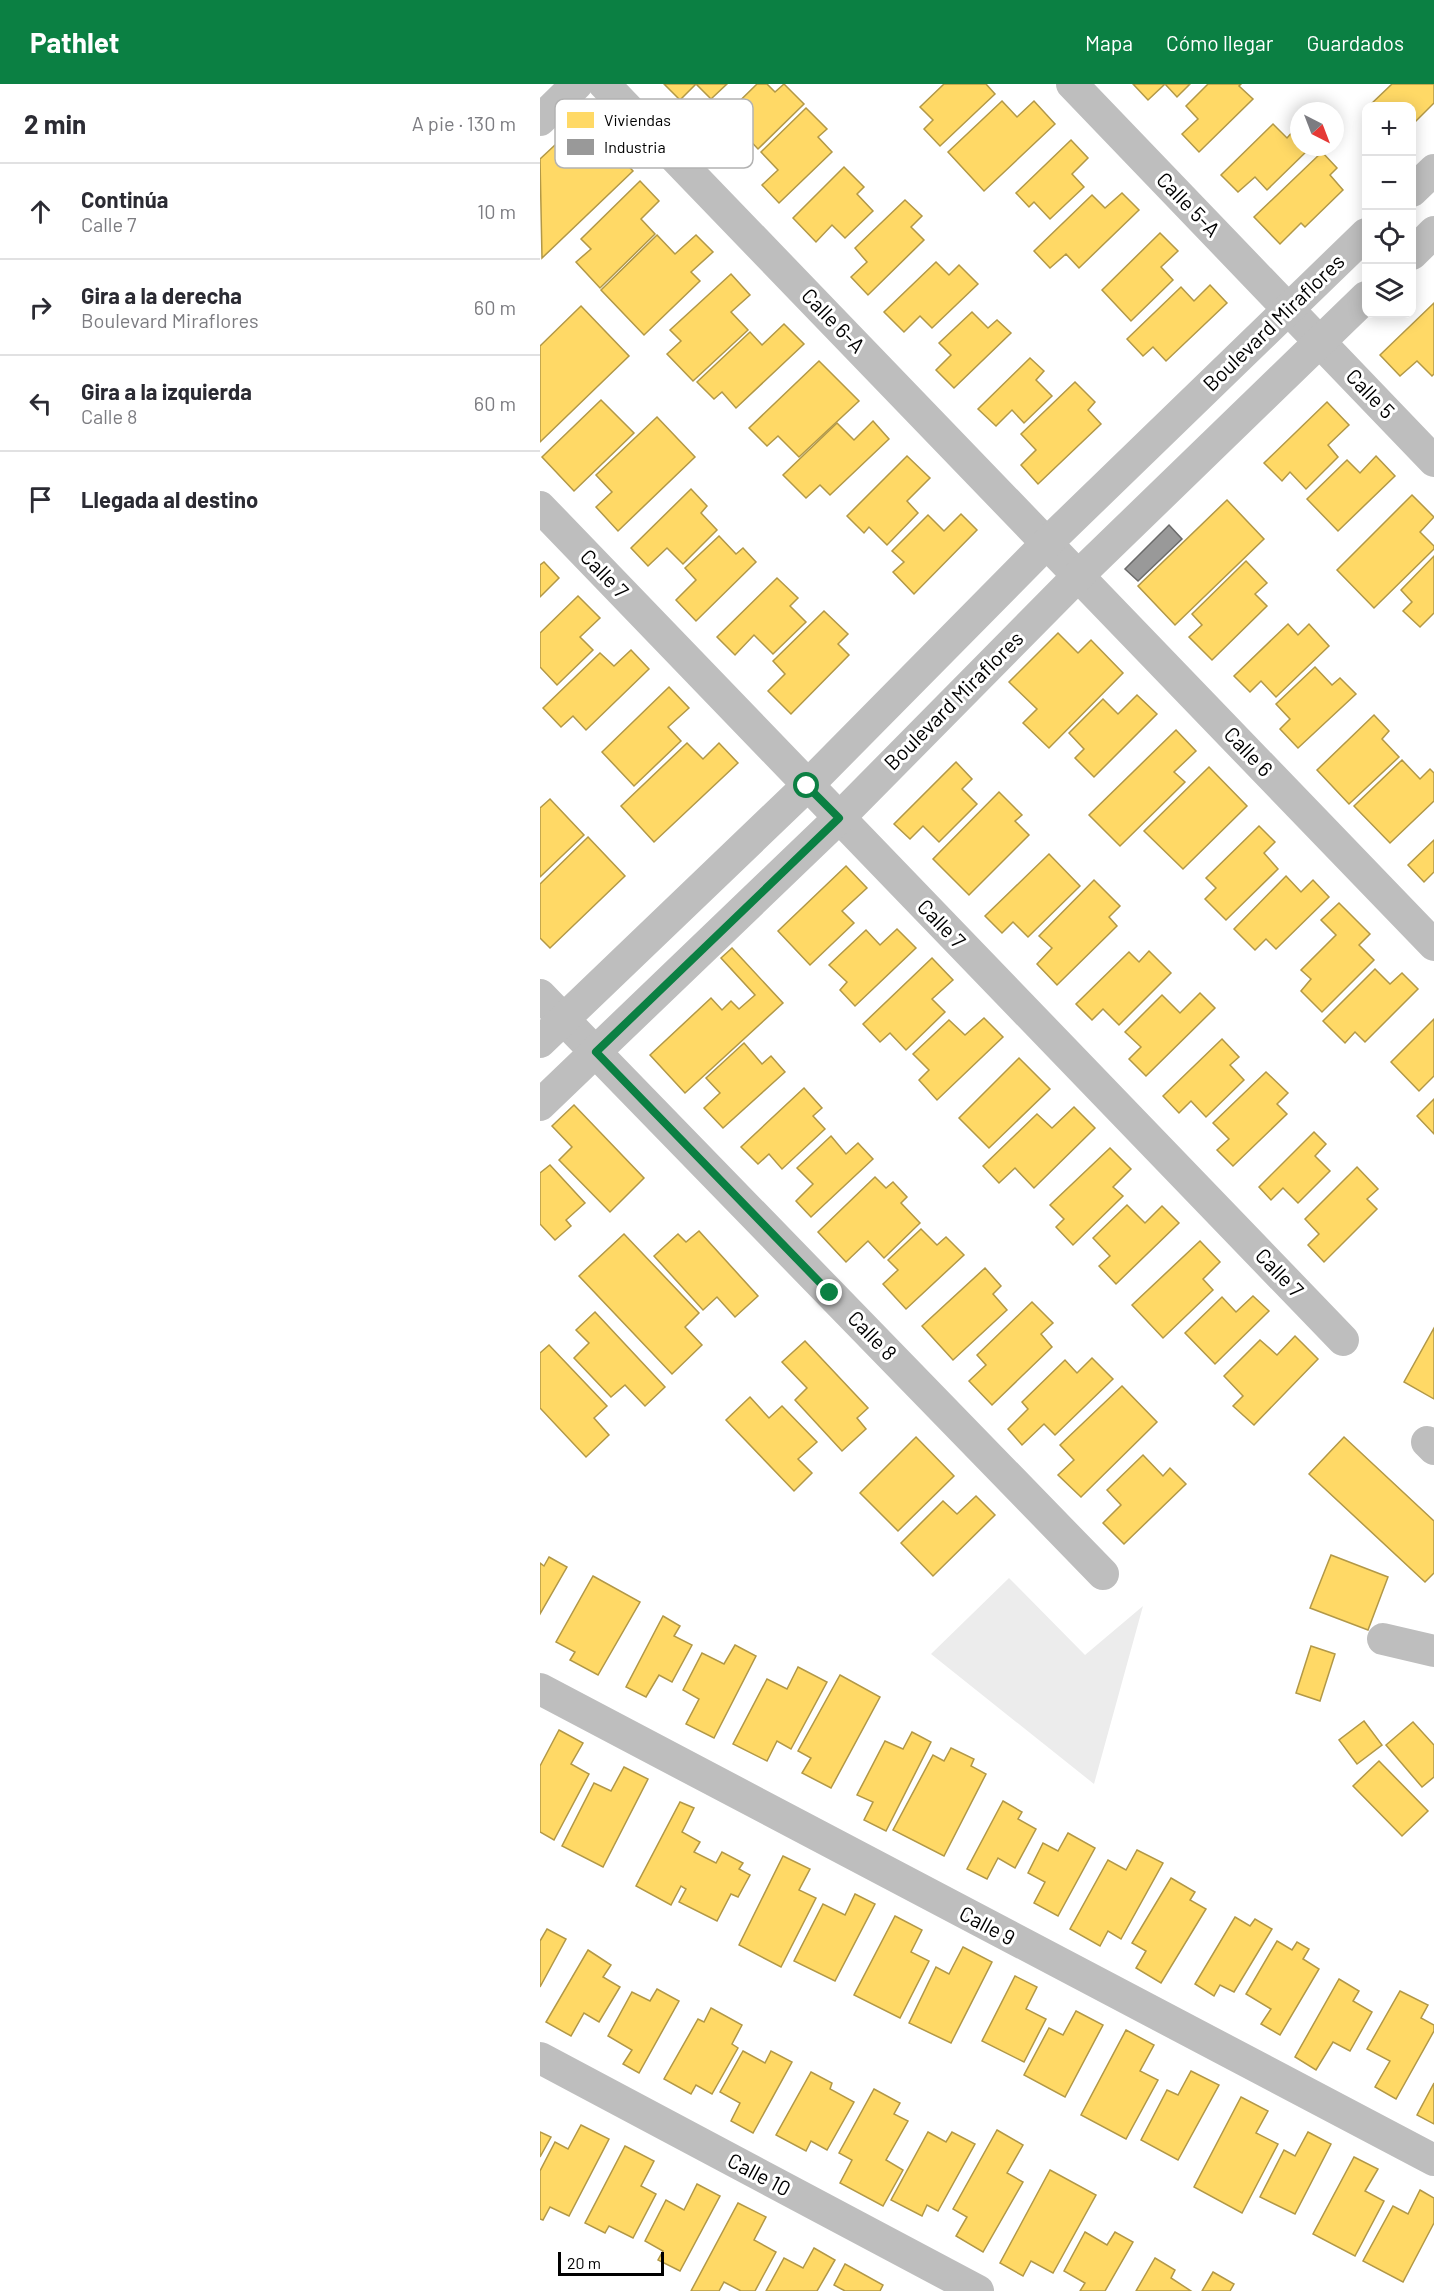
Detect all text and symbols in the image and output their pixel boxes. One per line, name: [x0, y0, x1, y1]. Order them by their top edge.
text: Pathlet: [30, 25, 119, 59]
text: Mapa: [1085, 30, 1133, 55]
text: Cómo llegar: [1166, 30, 1273, 55]
text: Guardados: [1306, 30, 1404, 55]
legend: [555, 99, 753, 168]
north arrow: [1290, 102, 1344, 156]
map controls: [1362, 102, 1416, 318]
button: +: [1362, 102, 1416, 156]
text: 2 min: [24, 108, 86, 139]
text: Viviendas: [604, 110, 671, 129]
text: A pie · 130 m: [412, 111, 516, 135]
text: Industria: [604, 137, 666, 156]
button: −: [1362, 156, 1416, 210]
street label: Calle 5-A: [1152, 166, 1226, 242]
text: Continúa: [81, 186, 168, 212]
icon: ahead: [24, 195, 57, 228]
text: 10 m: [477, 199, 516, 223]
button: locate: [1362, 210, 1416, 264]
text: Calle 7: [81, 212, 137, 236]
street label: Boulevard Miraflores: [1197, 248, 1349, 396]
button: layers: [1362, 264, 1416, 318]
text: Gira a la derecha: [81, 282, 242, 308]
street label: Calle 6-A: [797, 282, 871, 358]
icon: right: [24, 291, 57, 324]
text: 60 m: [474, 295, 516, 319]
text: Boulevard Miraflores: [81, 308, 259, 332]
street label: Calle 5: [1342, 363, 1401, 423]
text: Gira a la izquierda: [81, 378, 252, 404]
icon: left: [24, 387, 57, 420]
text: 60 m: [474, 391, 516, 415]
text: Calle 8: [81, 404, 138, 428]
icon: arrive: [24, 483, 57, 516]
text: Llegada al destino: [81, 486, 258, 512]
street label: Calle 7: [576, 543, 634, 603]
street label: Boulevard Miraflores: [878, 625, 1028, 775]
street label: Calle 6: [1220, 721, 1279, 781]
route start: [793, 772, 819, 798]
street label: Calle 7: [913, 893, 971, 953]
street label: Calle 7: [1251, 1242, 1309, 1302]
route end: [816, 1279, 842, 1305]
street label: Calle 8: [843, 1305, 903, 1365]
street label: Calle 9: [956, 1900, 1020, 1950]
street label: Calle 10: [724, 2147, 795, 2201]
scale bar: [558, 2249, 664, 2276]
text: 20 m: [567, 2253, 601, 2272]

